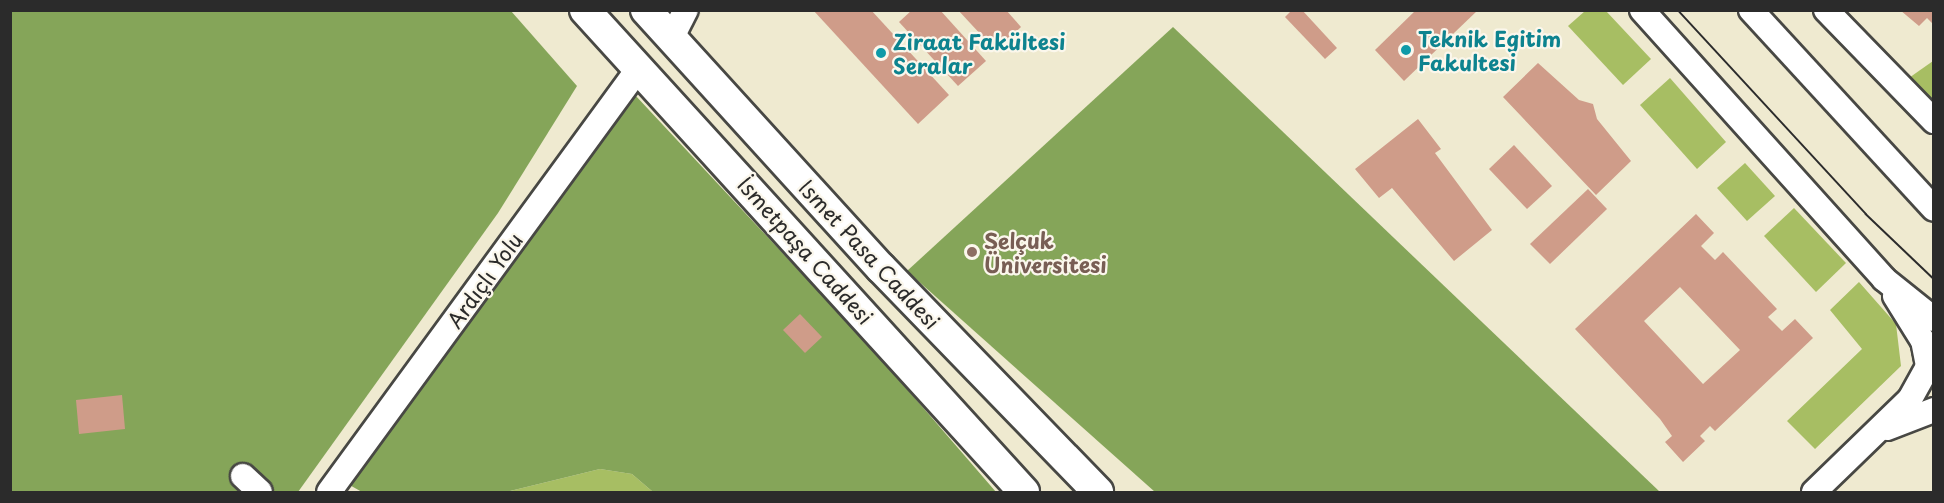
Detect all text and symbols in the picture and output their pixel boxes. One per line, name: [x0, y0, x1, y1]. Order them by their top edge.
place label: Teknik Egitim Fakultesi: [1418, 25, 1561, 75]
place label: Ziraat Fakültesi Seralar: [893, 28, 1066, 78]
marker: Teknik Egitim Fakultesi: [1399, 43, 1413, 57]
marker: Ziraat Fakültesi Seralar: [874, 46, 888, 60]
street label: İsmetpaşa Caddesi: [734, 171, 878, 329]
street label: Ismet Pasa Caddesi: [794, 174, 946, 334]
street label: Ardıçlı Yolu: [441, 227, 527, 333]
place label: Selçuk Üniversitesi: [984, 227, 1107, 277]
marker: Selçuk Üniversitesi: [965, 245, 979, 259]

